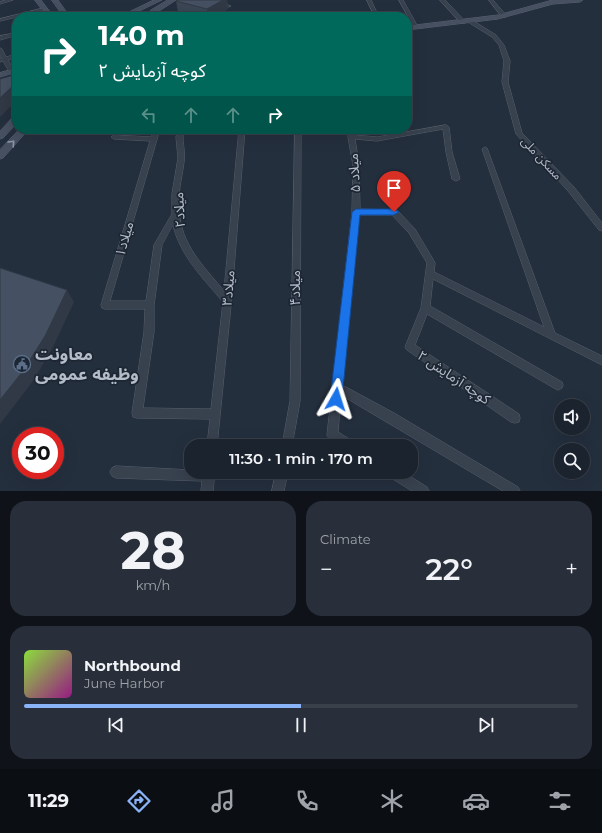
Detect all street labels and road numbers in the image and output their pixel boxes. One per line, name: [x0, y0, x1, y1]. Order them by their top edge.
street label: مسکن ملی: [518, 133, 566, 183]
street label: میلاد ۵: [344, 153, 364, 193]
street label: میلاد۲: [169, 192, 189, 228]
street label: میلاد۱: [110, 219, 138, 259]
street label: میلاد۳: [217, 269, 239, 307]
street label: میلاد۴: [286, 270, 304, 306]
street label: ۲ کوچه آزمایش: [414, 346, 494, 409]

